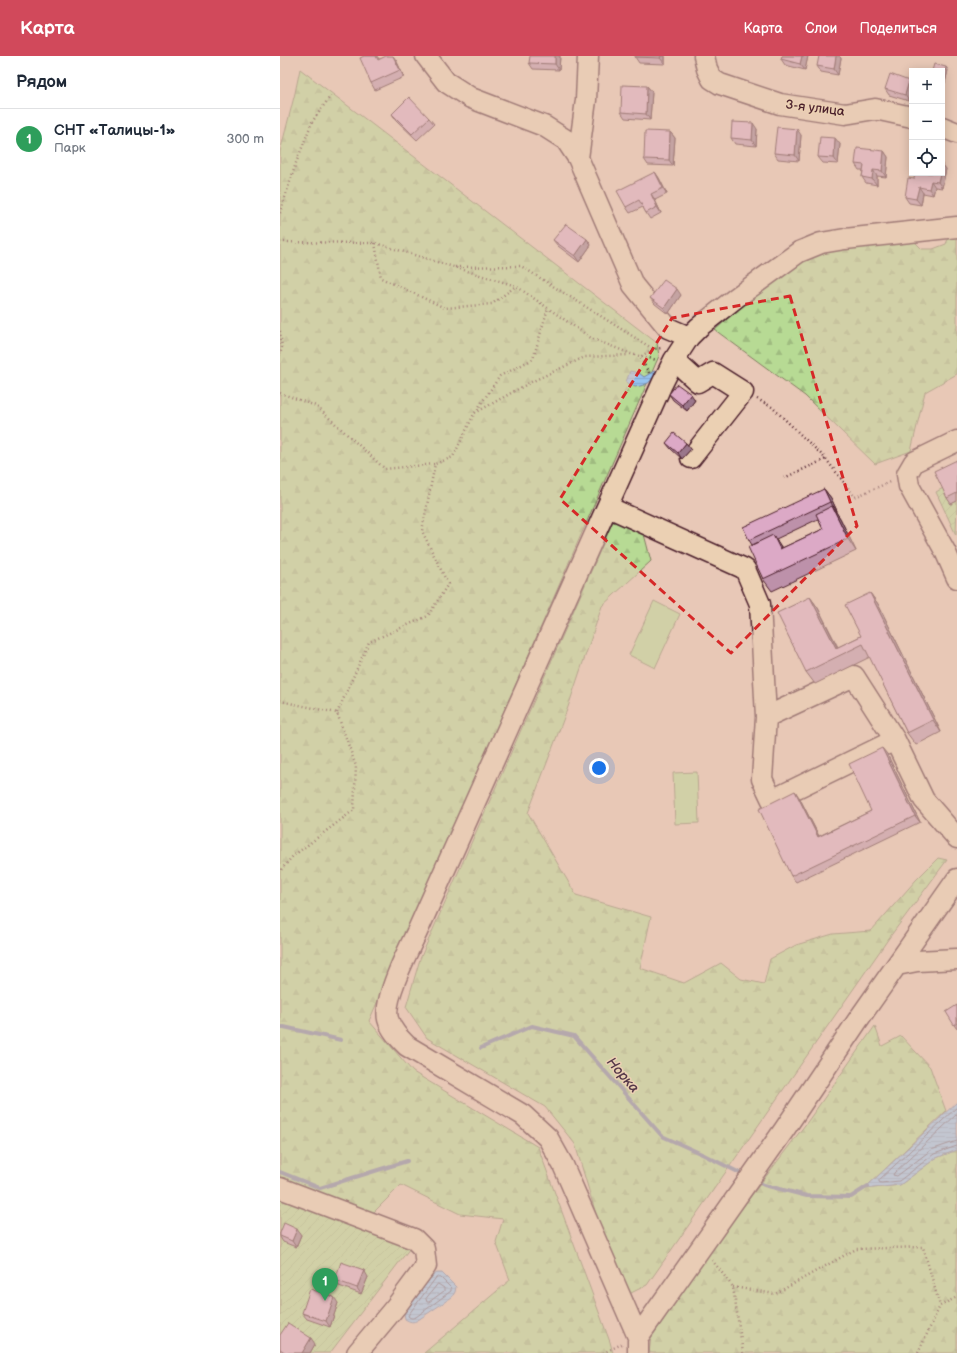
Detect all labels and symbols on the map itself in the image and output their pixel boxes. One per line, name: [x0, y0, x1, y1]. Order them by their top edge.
street label: 3-я улица: [785, 96, 846, 120]
your location: [589, 758, 609, 778]
water label: Норка: [603, 1054, 643, 1096]
pin: 1: [312, 1268, 338, 1301]

